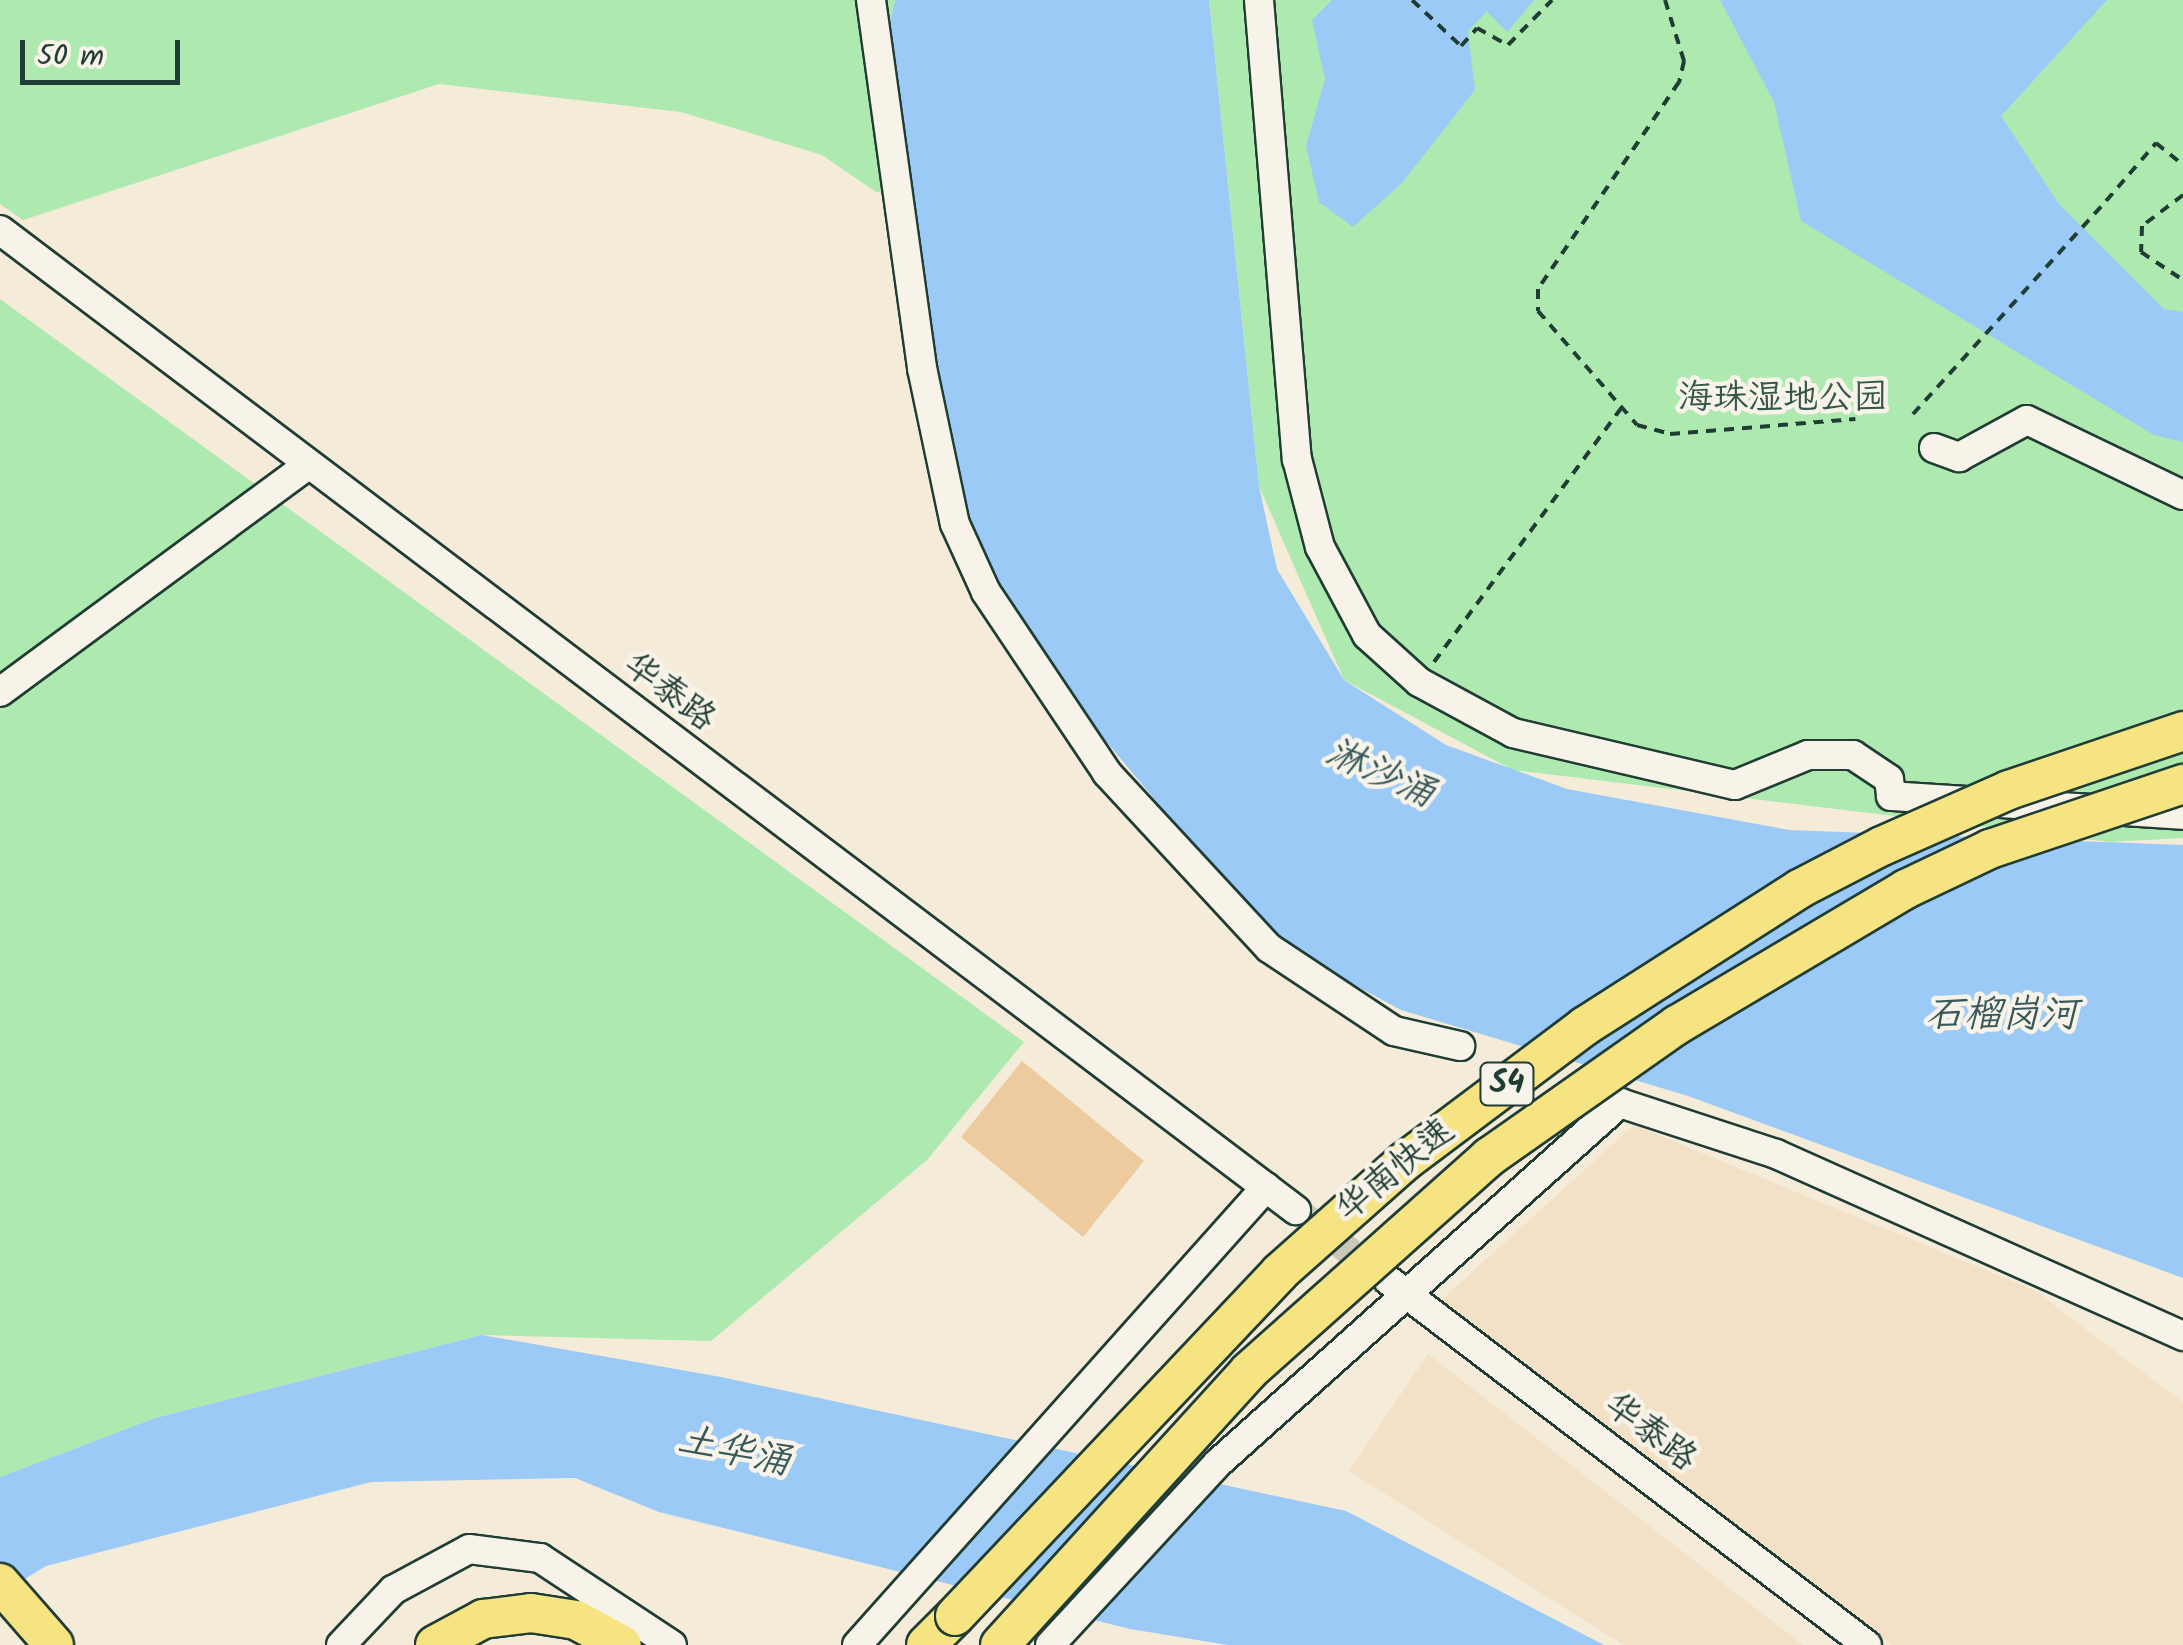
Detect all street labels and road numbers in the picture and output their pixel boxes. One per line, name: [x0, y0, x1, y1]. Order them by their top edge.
street label: 华泰路: [614, 645, 724, 741]
road number: S4: [1477, 1057, 1537, 1111]
street label: 华南快速: [1328, 1111, 1464, 1231]
street label: 华泰路: [1595, 1385, 1705, 1481]

